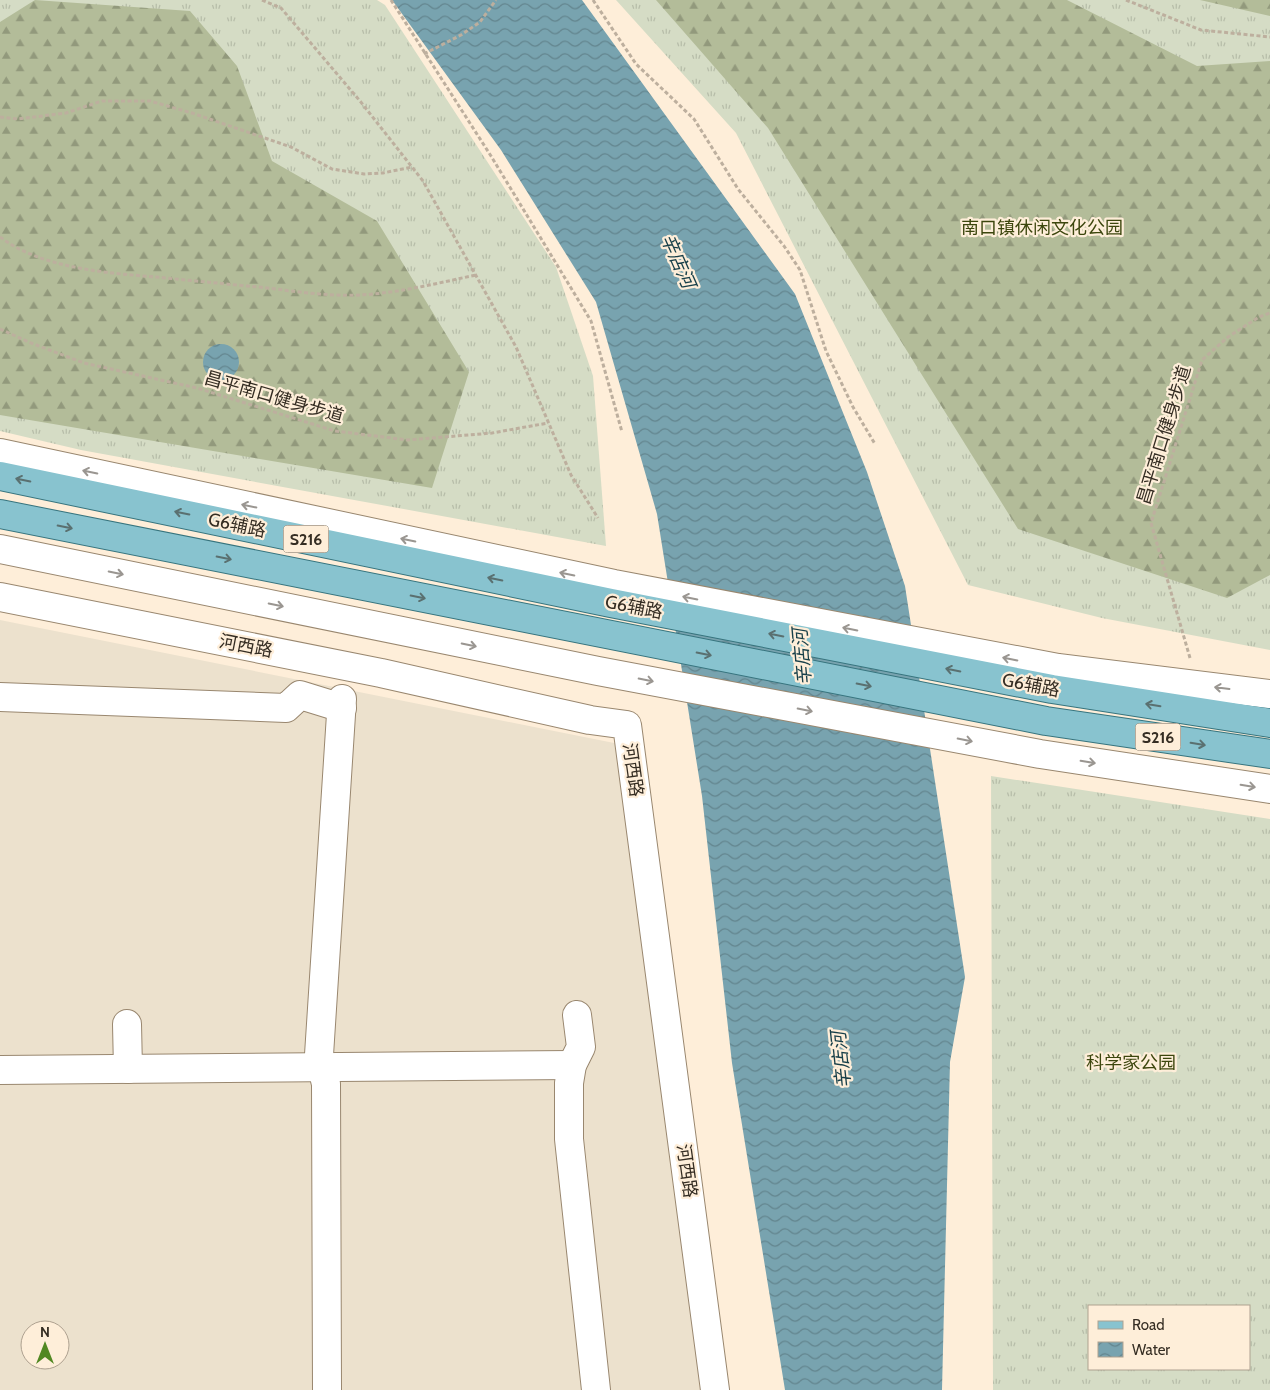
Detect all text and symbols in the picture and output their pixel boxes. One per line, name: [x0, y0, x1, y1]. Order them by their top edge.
park label: 南口镇休闲文化公园: [961, 217, 1123, 239]
water label: 辛店河: [656, 230, 702, 295]
street label: 昌平南口健身步道: [1132, 363, 1196, 507]
street label: 昌平南口健身步道: [202, 367, 346, 427]
one-way arrow: [82, 467, 98, 477]
one-way arrow: [15, 475, 31, 484]
one-way arrow: [241, 501, 257, 510]
one-way arrow: [174, 508, 190, 518]
street label: G6辅路: [206, 508, 268, 542]
one-way arrow: [57, 522, 73, 532]
road number: S216: [284, 526, 328, 552]
one-way arrow: [400, 535, 416, 544]
one-way arrow: [216, 554, 232, 564]
one-way arrow: [108, 568, 124, 578]
one-way arrow: [559, 569, 575, 578]
one-way arrow: [487, 573, 503, 583]
street label: G6辅路: [603, 591, 665, 623]
one-way arrow: [410, 593, 426, 602]
one-way arrow: [683, 593, 699, 603]
one-way arrow: [267, 601, 283, 610]
one-way arrow: [842, 623, 858, 633]
water label: 辛店河: [788, 624, 816, 686]
street label: 河西路: [217, 630, 275, 662]
one-way arrow: [769, 630, 785, 640]
one-way arrow: [461, 640, 477, 650]
one-way arrow: [696, 649, 712, 659]
one-way arrow: [1002, 654, 1018, 663]
one-way arrow: [945, 665, 961, 674]
street label: G6辅路: [1000, 669, 1062, 701]
one-way arrow: [637, 676, 653, 685]
one-way arrow: [856, 681, 872, 690]
one-way arrow: [1214, 683, 1230, 693]
one-way arrow: [1145, 700, 1161, 710]
one-way arrow: [797, 706, 813, 716]
road number: S216: [1136, 724, 1180, 750]
one-way arrow: [957, 736, 973, 746]
one-way arrow: [1190, 739, 1206, 749]
street label: 河西路: [618, 742, 648, 798]
one-way arrow: [1079, 757, 1095, 767]
one-way arrow: [1240, 781, 1256, 791]
water label: 辛店河: [826, 1026, 855, 1090]
park label: 科学家公园: [1086, 1052, 1176, 1074]
street label: 河西路: [672, 1143, 702, 1199]
legend: [1088, 1305, 1250, 1370]
text: Road: [1132, 1316, 1165, 1334]
north arrow: [20, 1320, 70, 1370]
text: N: [40, 1323, 50, 1341]
text: Water: [1132, 1341, 1170, 1359]

